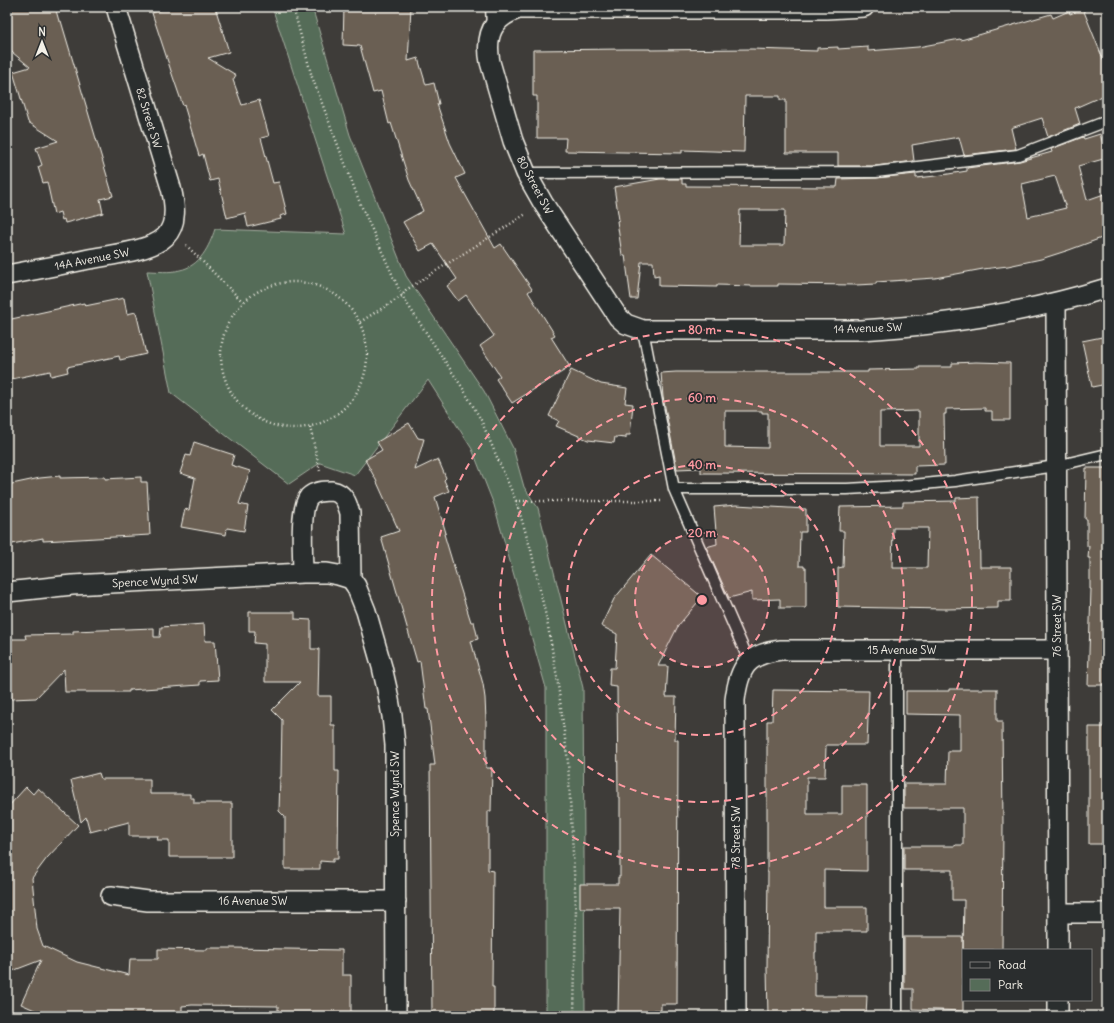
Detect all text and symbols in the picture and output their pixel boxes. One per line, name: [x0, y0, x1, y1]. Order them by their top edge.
north arrow: [22, 22, 62, 62]
text: N: [38, 25, 46, 39]
street label: 82 Street SW: [133, 86, 165, 150]
street label: 80 Street SW: [514, 153, 556, 217]
street label: 14A Avenue SW: [53, 245, 131, 273]
street label: 14 Avenue SW: [833, 320, 903, 336]
text: 80 m: [688, 322, 717, 337]
text: 60 m: [688, 390, 717, 405]
text: 40 m: [688, 457, 717, 472]
text: 20 m: [688, 525, 716, 540]
street label: Spence Wynd SW: [112, 572, 198, 590]
centre of rings: [695, 593, 709, 607]
street label: 76 Street SW: [1050, 595, 1064, 657]
street label: 15 Avenue SW: [868, 643, 936, 657]
street label: Spence Wynd SW: [388, 751, 402, 837]
street label: 78 Street SW: [729, 806, 743, 868]
street label: 16 Avenue SW: [219, 894, 287, 908]
legend: [962, 949, 1092, 1001]
text: Road: [998, 957, 1026, 972]
text: Park: [998, 977, 1023, 992]

